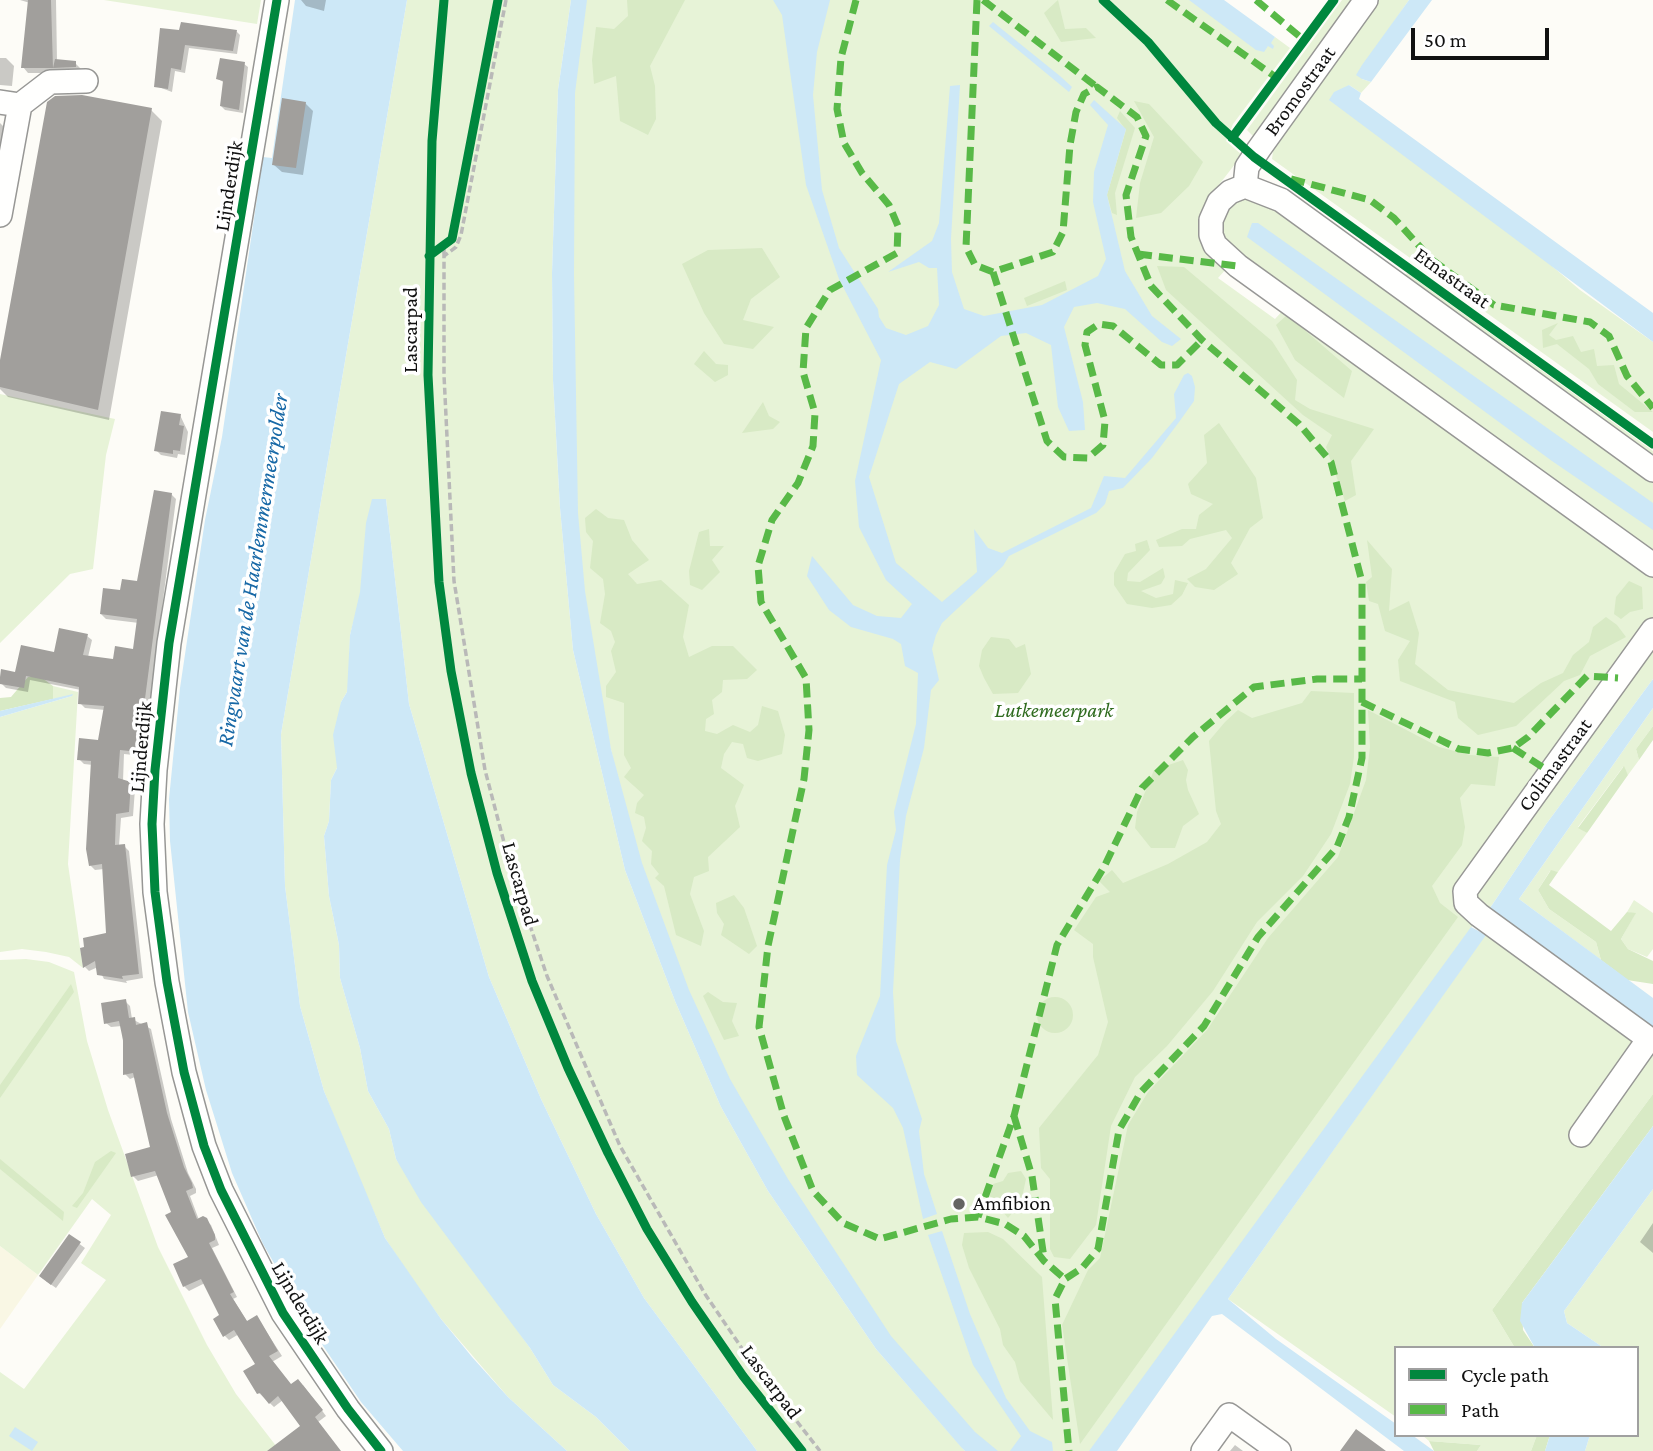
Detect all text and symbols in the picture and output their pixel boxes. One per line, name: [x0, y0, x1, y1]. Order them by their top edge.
scale bar: [1415, 14, 1553, 58]
text: 50 m: [1424, 28, 1467, 52]
street label: Bromostraat: [1259, 41, 1341, 141]
street label: Lijnderdijk: [209, 139, 249, 233]
street label: Etnastraat: [1409, 242, 1495, 314]
street label: Lascarpad: [398, 287, 424, 373]
water label: Ringvaart van de Haarlemmermeerpolder: [211, 392, 295, 748]
park label: Lutkemeerpark: [995, 698, 1113, 724]
street label: Lijnderdijk: [124, 700, 158, 794]
street label: Colimastraat: [1513, 714, 1597, 816]
street label: Lascarpad: [496, 839, 544, 929]
place label: Amfibion: [973, 1191, 1051, 1217]
marker: Amfibion: [951, 1196, 967, 1212]
street label: Lijnderdijk: [266, 1257, 334, 1349]
street label: Lascarpad: [735, 1340, 807, 1424]
legend: [1394, 1346, 1639, 1437]
text: Cycle path: [1461, 1363, 1549, 1387]
text: Path: [1461, 1398, 1499, 1422]

